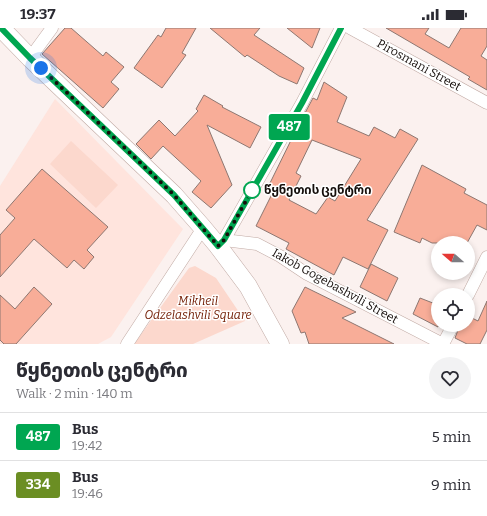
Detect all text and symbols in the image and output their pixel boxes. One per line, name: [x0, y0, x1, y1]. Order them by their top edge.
text: 19:37: [20, 5, 56, 23]
street label: Pirosmani Street: [375, 36, 464, 94]
your location: [31, 58, 51, 78]
line badge: 487: [266, 114, 312, 140]
text: 487: [277, 118, 301, 135]
marker: წყნეთის ცენტრი: [243, 181, 261, 199]
place label: წყნეთის ცენტრი: [264, 183, 371, 197]
north arrow: [431, 236, 475, 280]
map controls: [431, 236, 475, 332]
street label: Iakob Gogebashvili Street: [270, 246, 401, 327]
button: locate: [431, 288, 475, 332]
park label: Mikheil Odzelashvili Square: [144, 294, 252, 322]
button: heart: [429, 357, 471, 399]
text: წყნეთის ცენტრი: [16, 359, 188, 382]
text: Walk · 2 min · 140 m: [16, 386, 133, 401]
text: Bus: [72, 420, 98, 438]
text: 487: [26, 428, 50, 445]
text: 5 min: [432, 428, 471, 446]
text: 19:42: [72, 438, 102, 453]
text: Bus: [72, 468, 98, 486]
text: 334: [26, 476, 50, 493]
text: 9 min: [431, 476, 471, 494]
text: 19:46: [72, 486, 103, 501]

